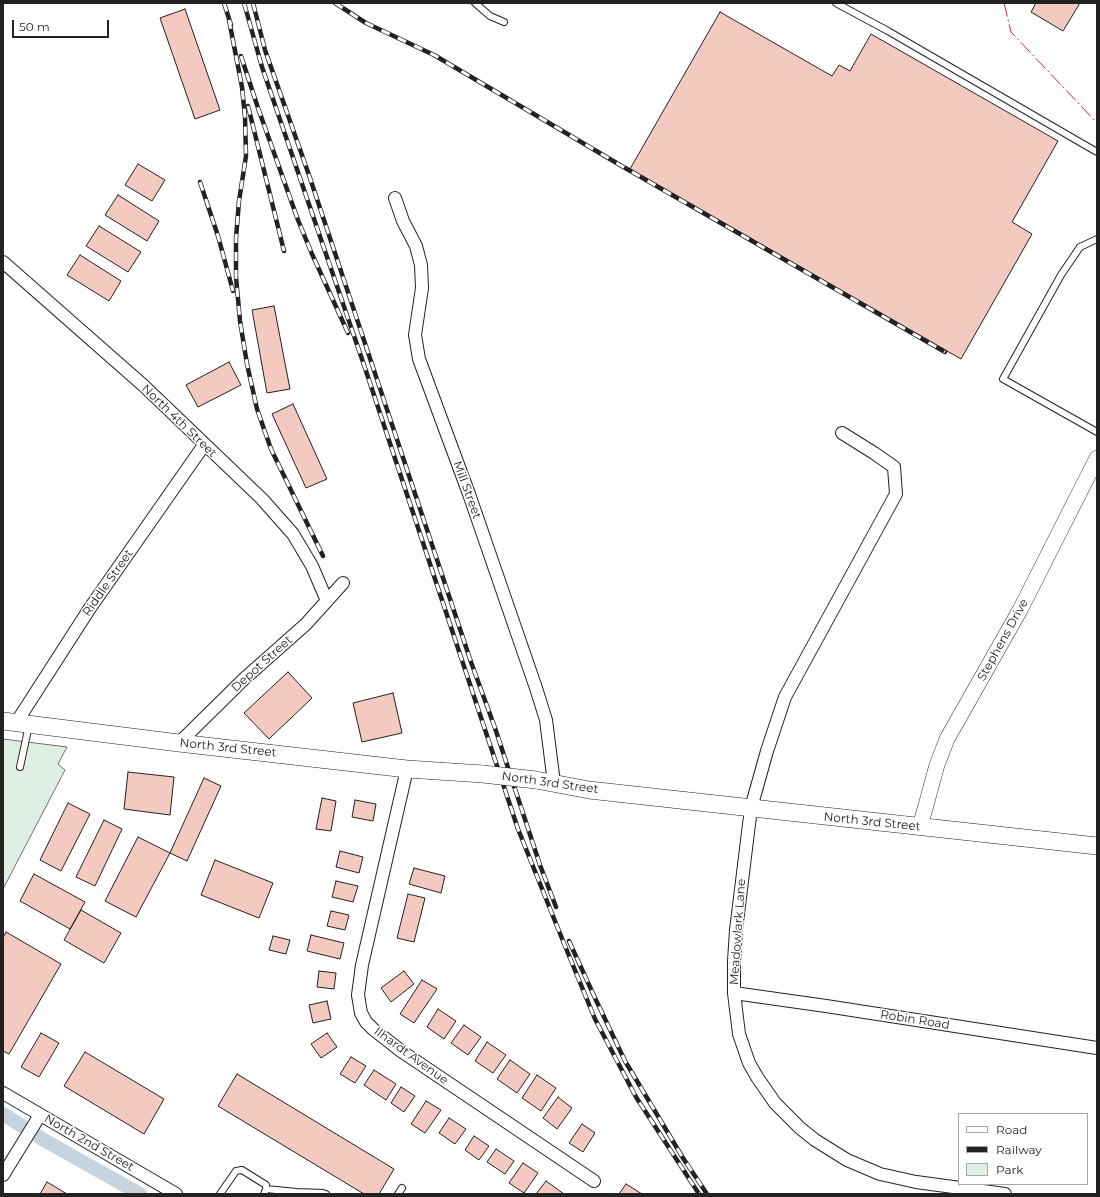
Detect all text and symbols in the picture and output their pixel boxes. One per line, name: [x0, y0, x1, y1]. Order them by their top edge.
scale bar: [14, 12, 111, 38]
text: 50 m: [19, 19, 50, 34]
street label: North 4th Street: [138, 382, 220, 460]
street label: Mill Street: [450, 459, 484, 521]
street label: Riddle Street: [80, 547, 136, 619]
street label: Stephens Drive: [975, 597, 1031, 683]
street label: Depot Street: [229, 633, 295, 695]
street label: North 3rd Street: [179, 736, 277, 760]
street label: North 3rd Street: [501, 769, 599, 797]
street label: North 3rd Street: [823, 810, 921, 834]
street label: Meadowlark Lane: [727, 878, 749, 986]
street label: Robin Road: [879, 1007, 951, 1033]
street label: Ilhardt Avenue: [371, 1024, 451, 1088]
street label: North 2nd Street: [42, 1112, 136, 1174]
legend: [958, 1113, 1088, 1185]
text: Road: [996, 1122, 1027, 1137]
text: Railway: [996, 1142, 1042, 1157]
text: Park: [996, 1162, 1023, 1177]

